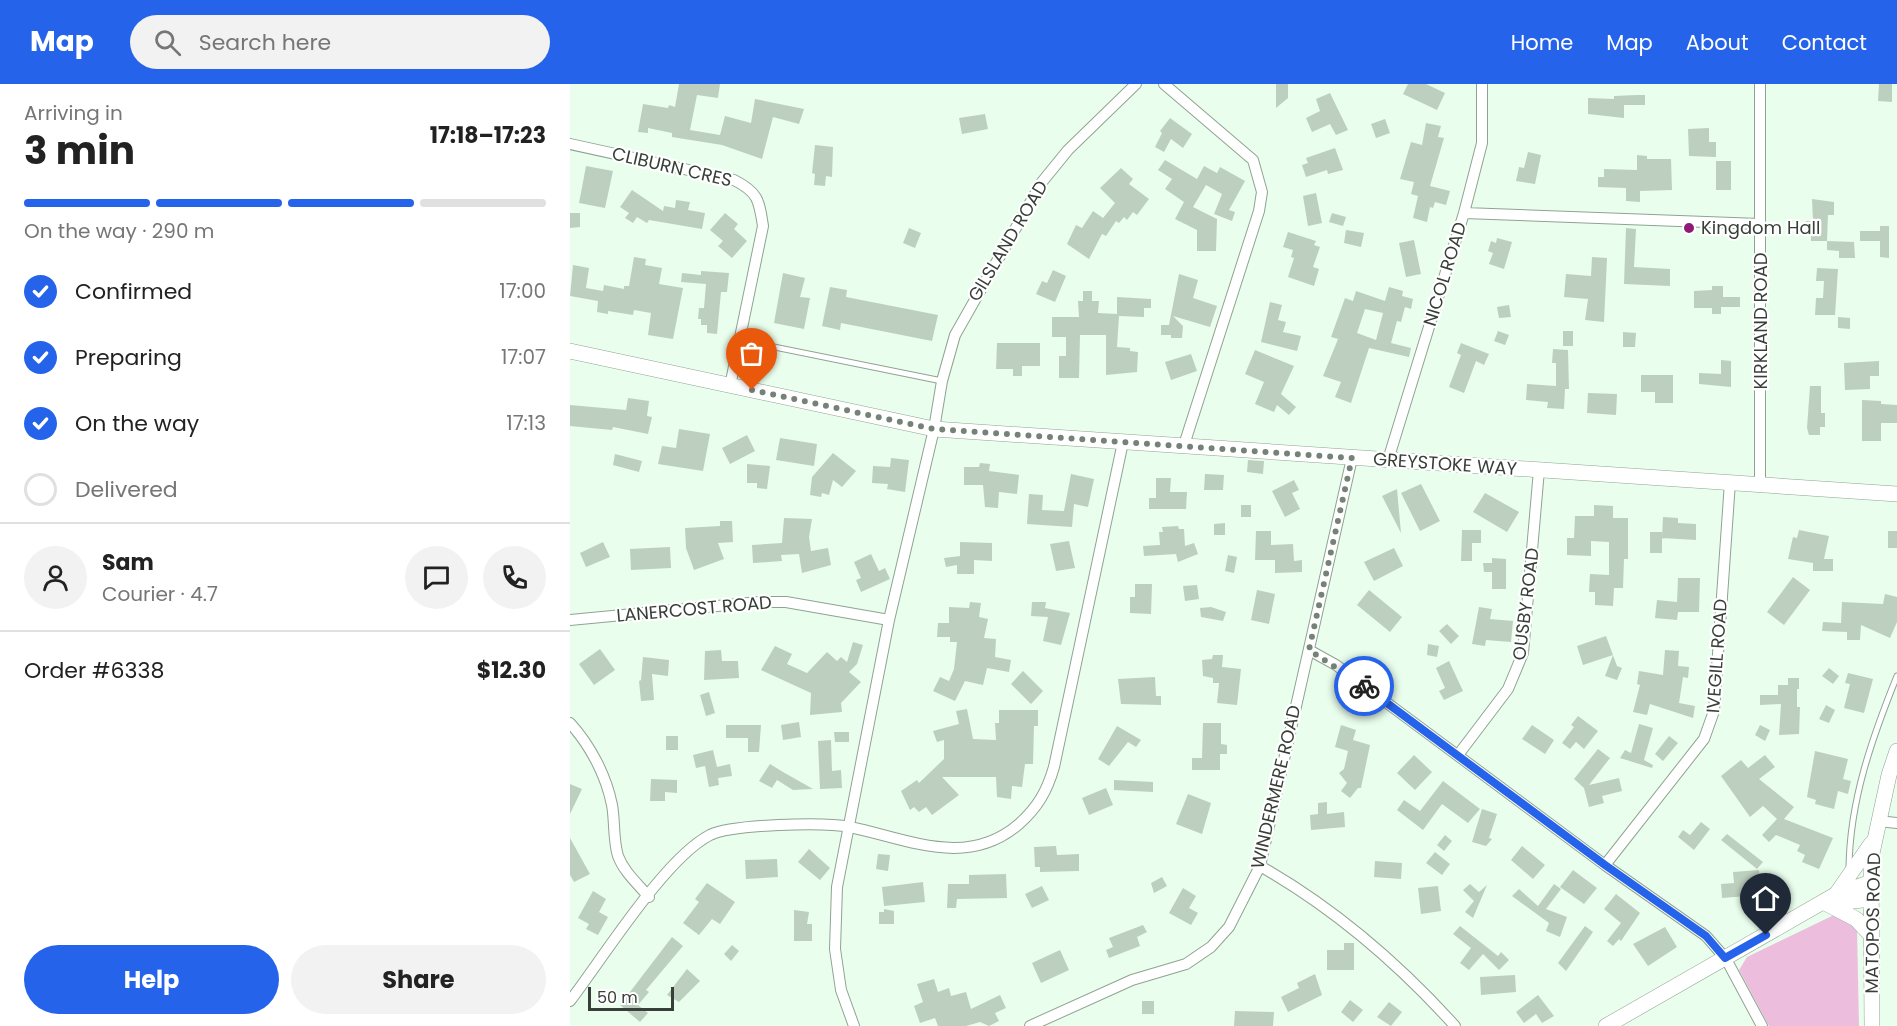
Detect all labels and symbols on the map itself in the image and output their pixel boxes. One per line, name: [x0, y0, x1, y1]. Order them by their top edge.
street label: CLIBURN CRES: [610, 141, 735, 192]
street label: GILSLAND ROAD: [962, 176, 1054, 306]
place label: Kingdom Hall: [1701, 215, 1820, 240]
street label: NICOL ROAD: [1417, 219, 1472, 329]
marker: Kingdom Hall: [1682, 221, 1696, 235]
street label: KIRKLAND ROAD: [1748, 253, 1773, 389]
pin: [726, 328, 777, 390]
street label: GREYSTOKE WAY: [1372, 446, 1518, 481]
street label: OUSBY ROAD: [1506, 546, 1545, 662]
street label: LANERCOST ROAD: [615, 589, 773, 628]
street label: IVEGILL ROAD: [1700, 598, 1733, 714]
courier: [1334, 656, 1394, 716]
street label: WINDERMERE ROAD: [1245, 703, 1307, 871]
street label: MATOPOS ROAD: [1859, 852, 1886, 994]
pin: [1740, 873, 1791, 935]
scale bar: [588, 984, 674, 1012]

